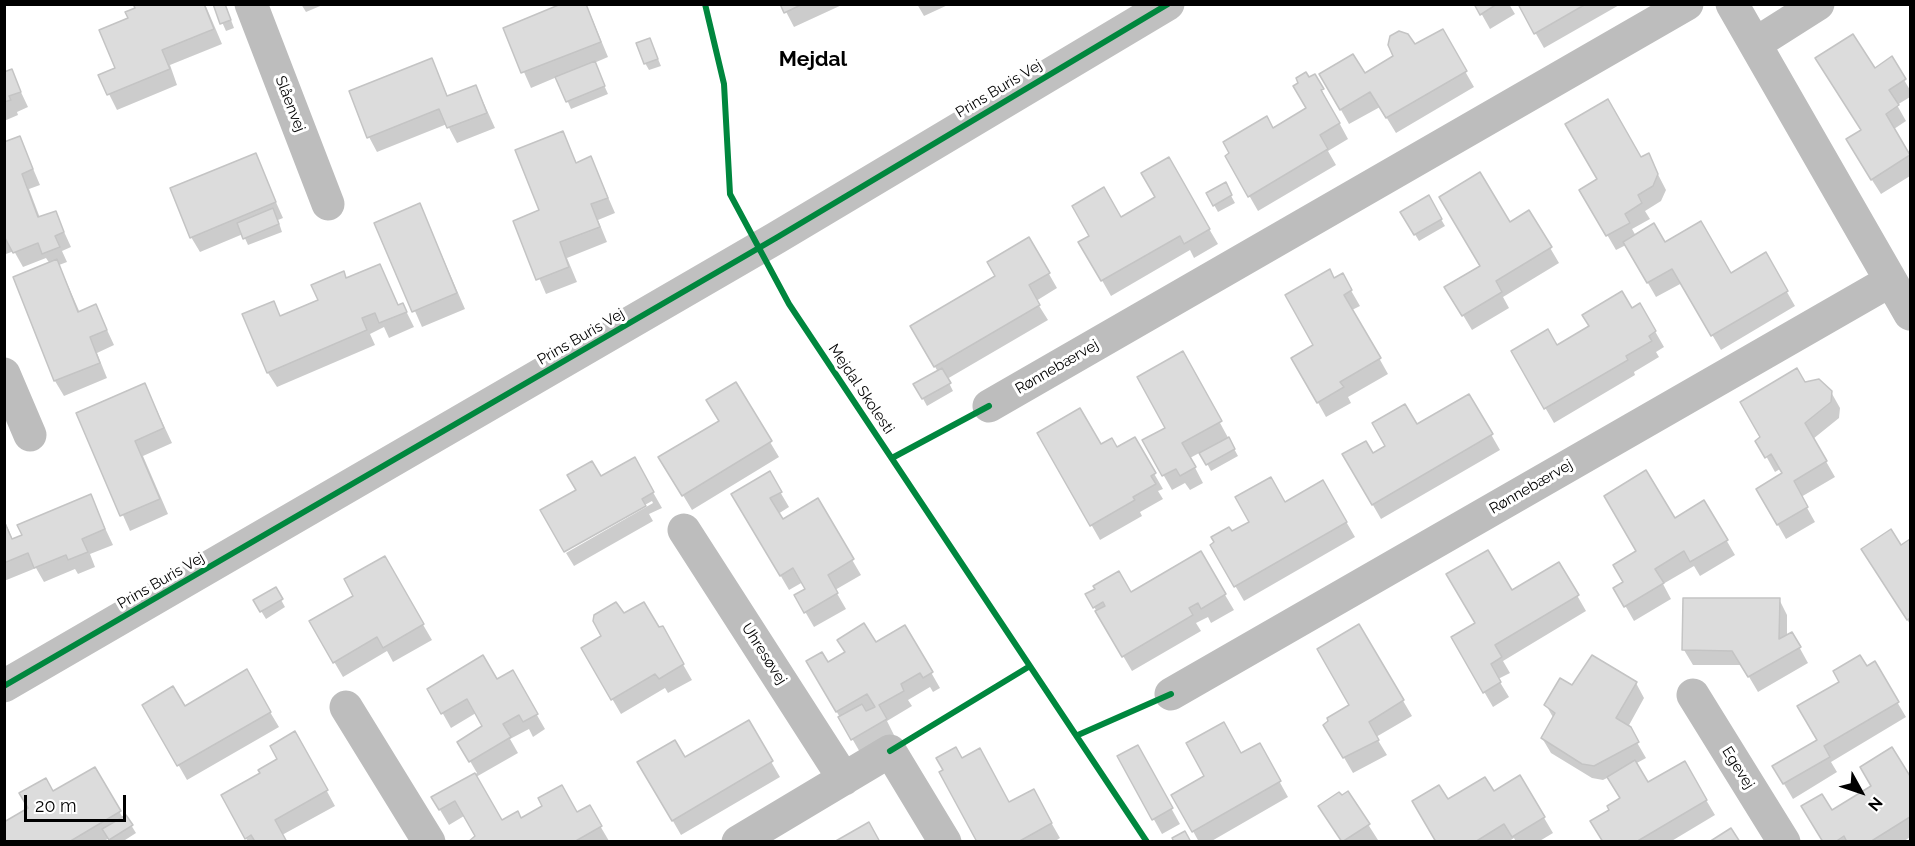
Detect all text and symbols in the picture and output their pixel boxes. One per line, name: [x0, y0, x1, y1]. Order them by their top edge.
district label: Mejdal: [779, 47, 847, 73]
street label: Prins Buris Vej: [953, 56, 1045, 122]
street label: Slåenvej: [271, 73, 309, 135]
street label: Prins Buris Vej: [534, 305, 628, 369]
street label: Rønnebærvej: [1012, 336, 1102, 398]
street label: Mejdal Skolesti: [824, 341, 898, 437]
street label: Rønnebærvej: [1486, 456, 1576, 518]
street label: Prins Buris Vej: [114, 549, 208, 613]
street label: Uhresøvej: [737, 620, 791, 688]
street label: Egevej: [1718, 743, 1758, 793]
north arrow: [1831, 762, 1891, 822]
scale bar: [27, 783, 129, 821]
text: N: [1864, 793, 1886, 815]
text: 20 m: [35, 795, 77, 816]

